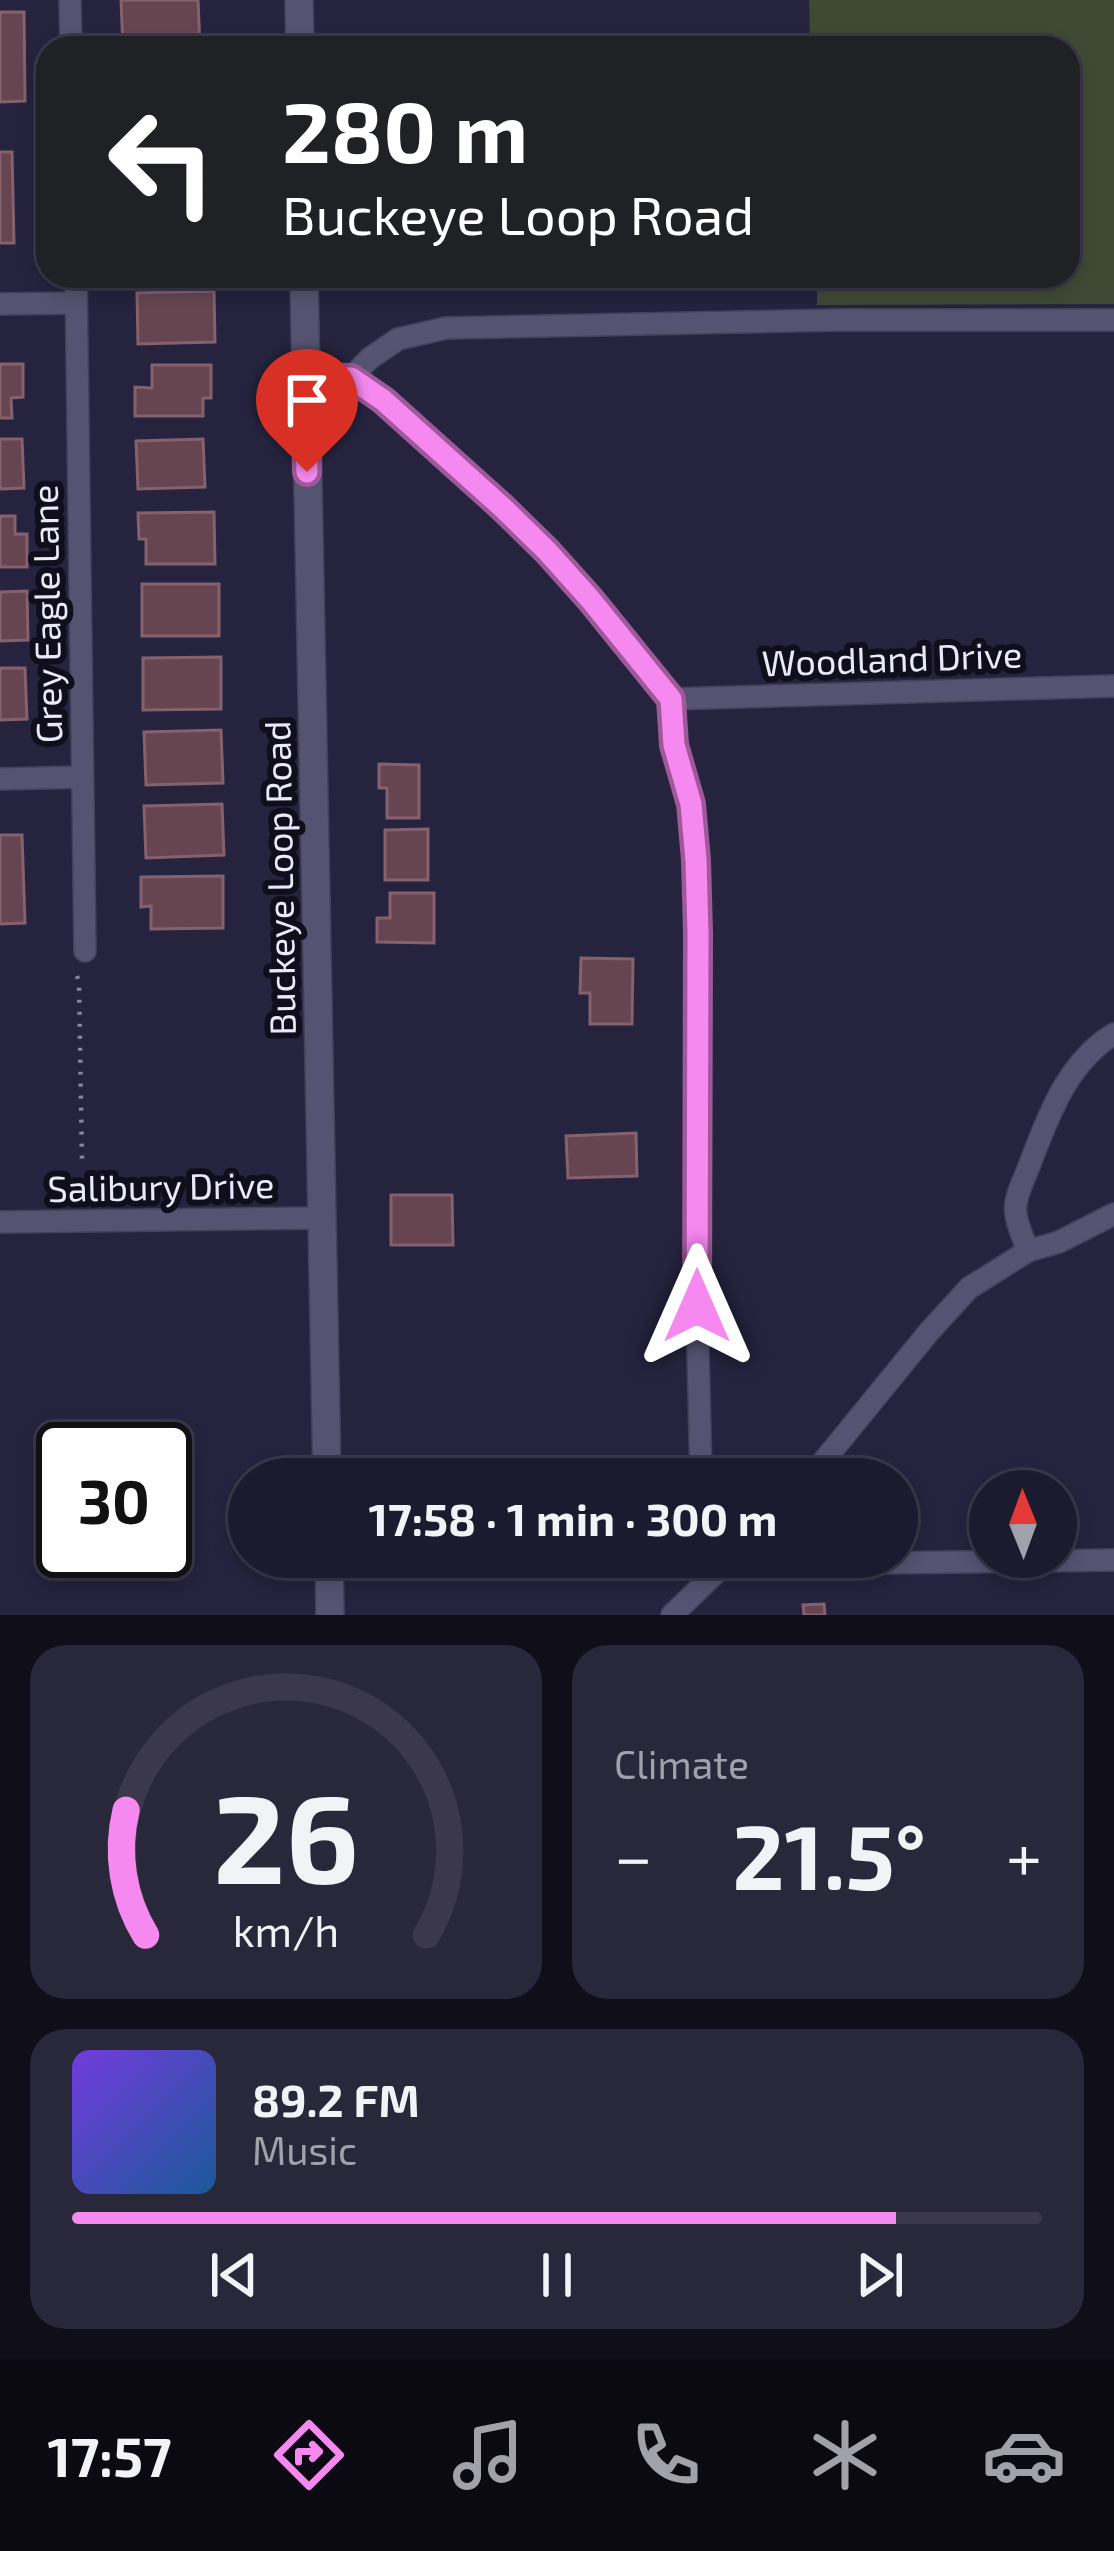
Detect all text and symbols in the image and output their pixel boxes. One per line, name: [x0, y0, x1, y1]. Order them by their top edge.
text: 280 m: [282, 79, 528, 180]
icon: left: [84, 84, 240, 240]
text: Buckeye Loop Road: [282, 181, 754, 246]
pin: [256, 349, 358, 472]
icon: arrive: [274, 367, 340, 433]
street label: Grey Eagle Lane: [22, 484, 69, 744]
street label: Woodland Drive: [761, 631, 1023, 684]
street label: Buckeye Loop Road: [254, 720, 303, 1036]
street label: Salibury Drive: [47, 1162, 275, 1209]
position arrow: [634, 1243, 760, 1369]
speed limit sign: 30: [36, 1422, 192, 1578]
north arrow: [969, 1470, 1077, 1578]
map controls: [969, 1470, 1077, 1578]
text: 17:58 · 1 min · 300 m: [368, 1491, 778, 1545]
text: Climate: [614, 1740, 749, 1787]
text: 26: [213, 1759, 359, 1909]
text: 21.5°: [732, 1800, 926, 1908]
text: −: [614, 1815, 653, 1894]
text: +: [1006, 1815, 1042, 1894]
text: km/h: [233, 1904, 339, 1956]
text: 89.2 FM: [252, 2072, 420, 2126]
text: Music: [252, 2126, 357, 2173]
icon: previous: [201, 2242, 267, 2308]
icon: pause: [524, 2242, 590, 2308]
icon: next: [847, 2242, 913, 2308]
icon: directions: [267, 2413, 351, 2497]
icon: music: [446, 2413, 530, 2497]
icon: phone: [624, 2413, 708, 2497]
icon: climate: [803, 2413, 887, 2497]
icon: car: [982, 2413, 1066, 2497]
text: 17:57: [47, 2423, 172, 2488]

